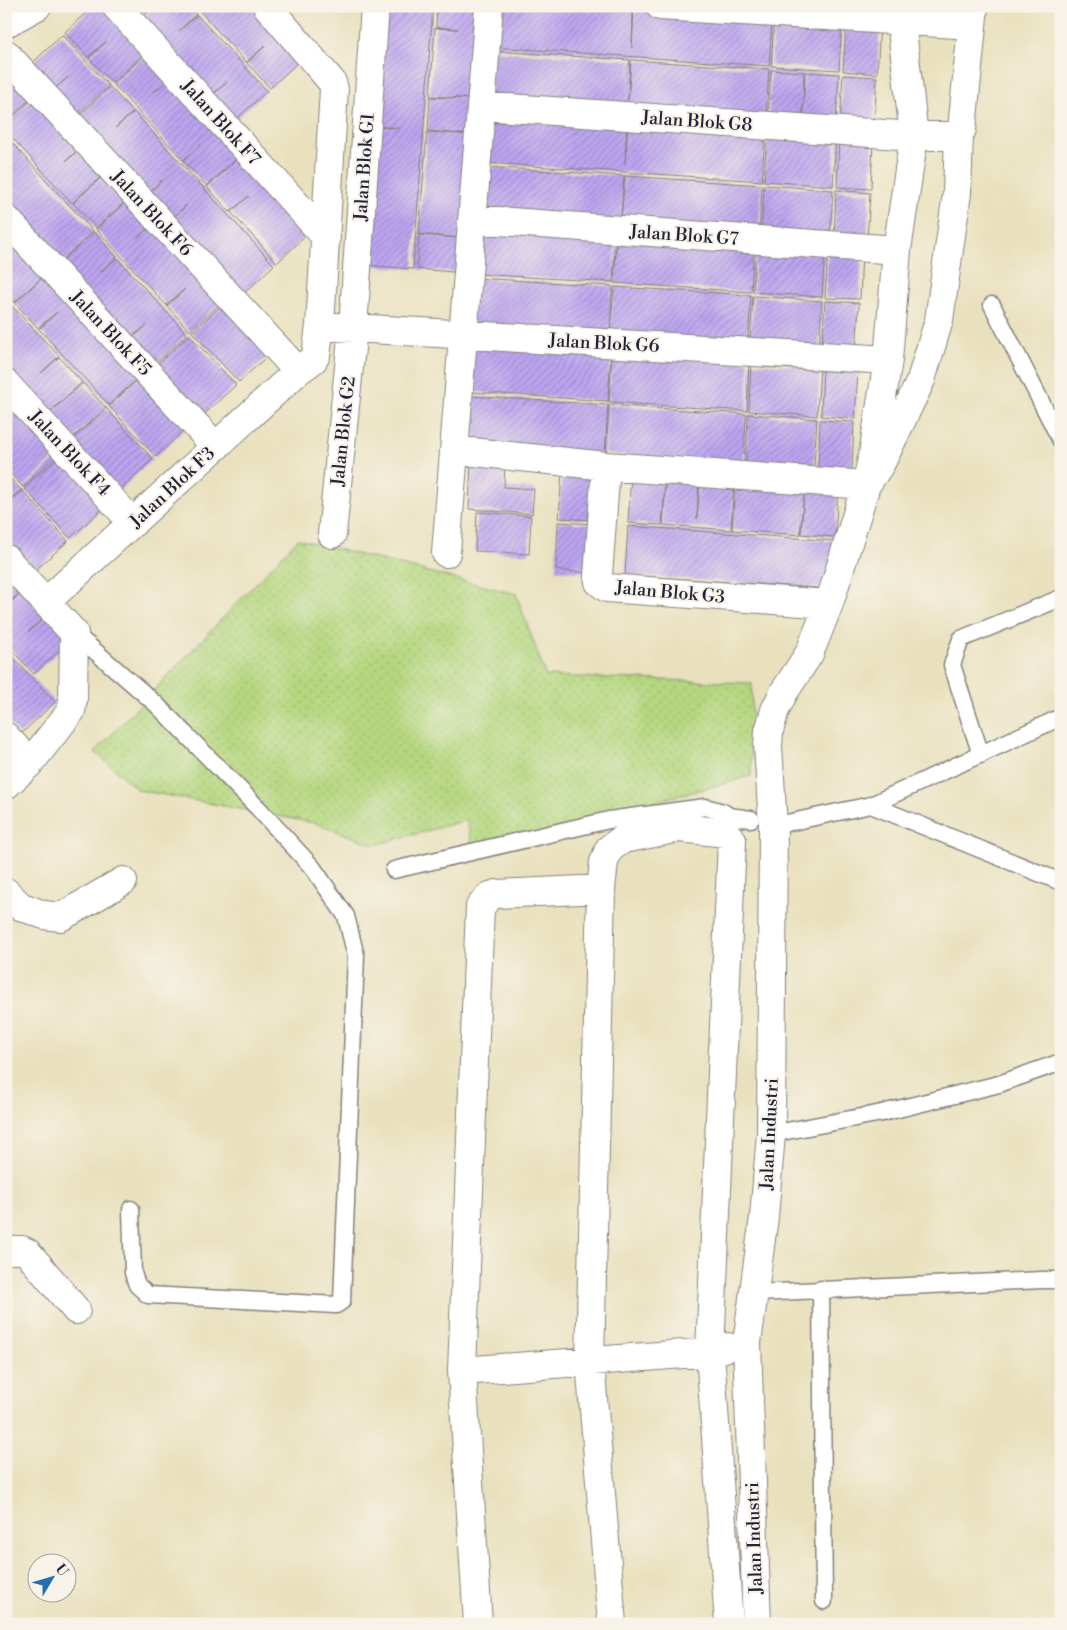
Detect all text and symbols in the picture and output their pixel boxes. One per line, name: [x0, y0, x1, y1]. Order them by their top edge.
street label: Jalan Blok F7: [175, 74, 265, 170]
street label: Jalan Blok G8: [640, 106, 753, 137]
street label: Jalan Blok G1: [349, 112, 380, 223]
street label: Jalan Blok F6: [105, 165, 197, 261]
street label: Jalan Blok G7: [628, 220, 739, 251]
street label: Jalan Blok F5: [65, 285, 156, 381]
street label: Jalan Blok G6: [547, 329, 660, 358]
street label: Jalan Blok G2: [326, 375, 361, 488]
street label: Jalan Blok F4: [23, 405, 116, 501]
street label: Jalan Blok F3: [124, 442, 220, 533]
street label: Jalan Blok G3: [613, 576, 726, 609]
street label: Jalan Industri: [755, 1077, 784, 1192]
street label: Jalan Industri: [741, 1481, 768, 1595]
north arrow: [28, 1552, 78, 1602]
text: U: [51, 1561, 72, 1581]

